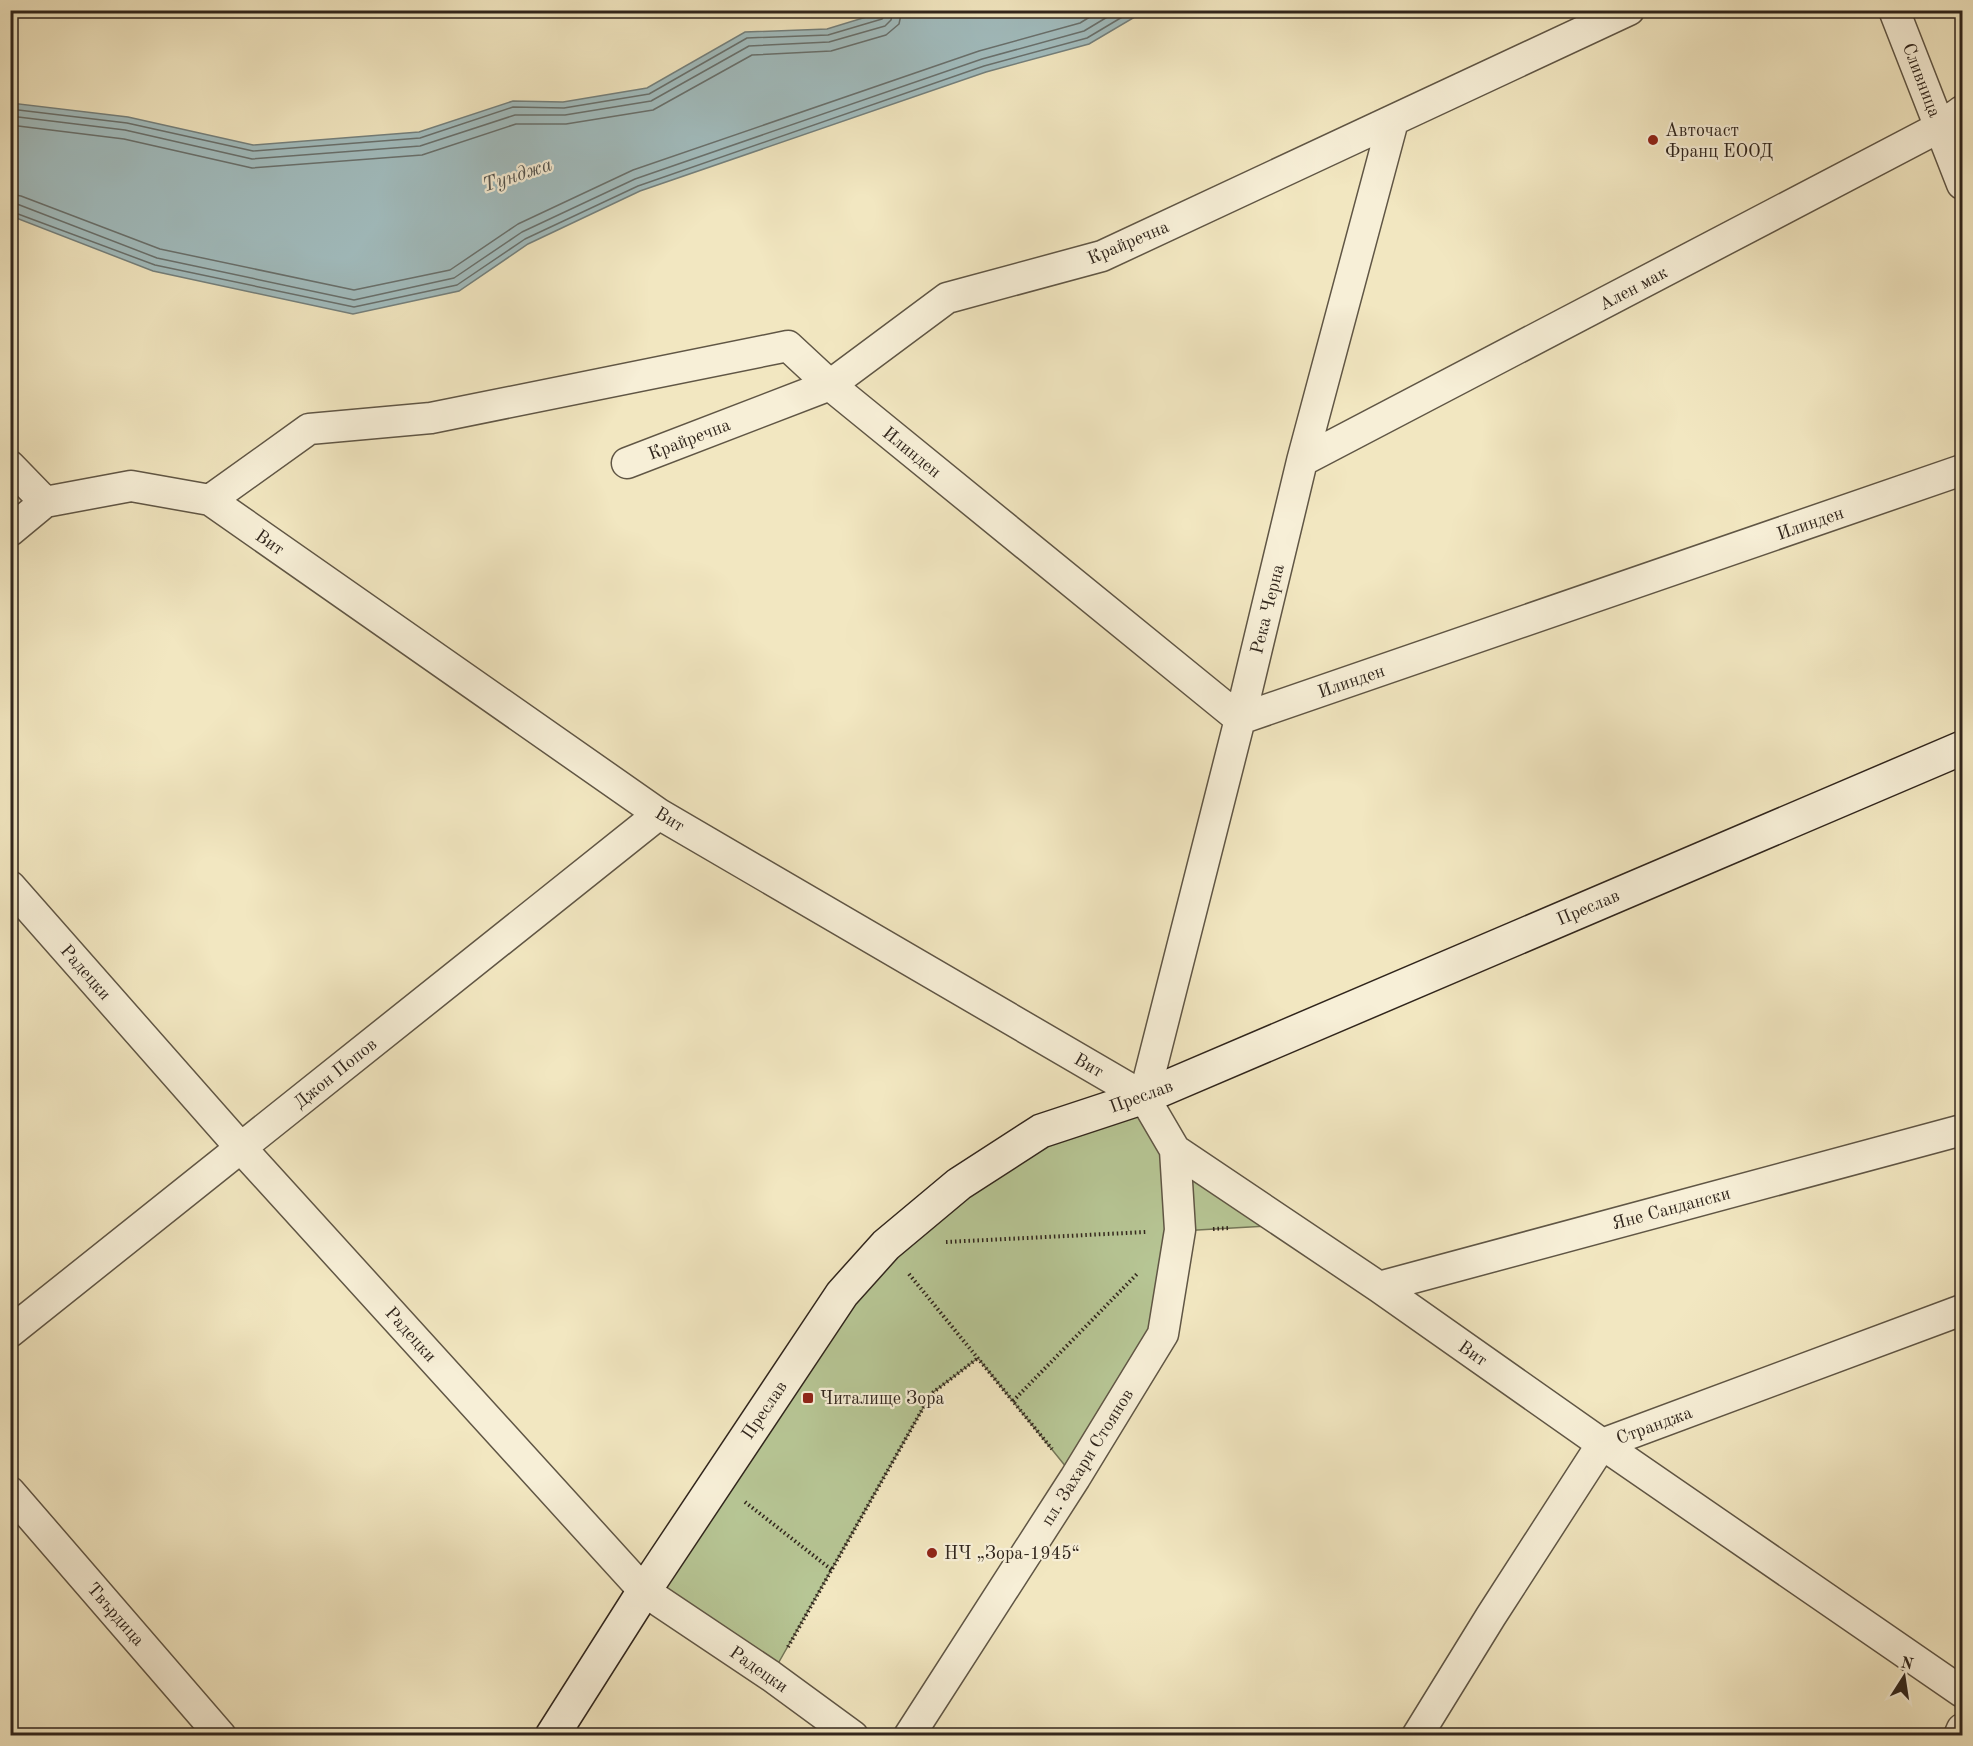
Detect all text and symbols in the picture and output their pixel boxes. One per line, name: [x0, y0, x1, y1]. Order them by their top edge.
street label: Сливница: [1899, 41, 1943, 120]
place label: Авточаст Франц ЕООД: [1665, 122, 1773, 161]
marker: Авточаст Франц ЕООД: [1646, 133, 1660, 147]
water label: Тунджа: [480, 155, 555, 197]
street label: Крайречна: [1085, 218, 1172, 268]
street label: Ален мак: [1596, 263, 1671, 314]
street label: Крайречна: [646, 416, 733, 464]
street label: Илинден: [879, 424, 944, 482]
street label: Илинден: [1775, 504, 1846, 544]
street label: Вит: [252, 527, 287, 559]
street label: Река Черна: [1248, 562, 1288, 656]
street label: Илинден: [1316, 662, 1387, 702]
street label: Вит: [652, 804, 687, 835]
street label: Преслав: [1554, 887, 1622, 929]
street label: Радецки: [57, 942, 114, 1004]
street label: Джон Попов: [291, 1035, 380, 1112]
street label: Вит: [1071, 1050, 1106, 1081]
street label: Преслав: [1107, 1077, 1176, 1117]
street label: Яне Сандански: [1610, 1185, 1732, 1233]
street label: Радецки: [381, 1304, 439, 1366]
street label: Вит: [1455, 1338, 1490, 1370]
street label: Преслав: [739, 1378, 791, 1443]
street label: пл. Захари Стоянов: [1038, 1386, 1137, 1529]
place label: Читалище Зора: [820, 1390, 944, 1408]
marker: Читалище Зора: [801, 1391, 815, 1405]
street label: Странджа: [1614, 1404, 1695, 1448]
place label: НЧ „Зора-1945“: [944, 1545, 1080, 1563]
marker: НЧ „Зора-1945“: [925, 1546, 939, 1560]
street label: Твърдица: [83, 1580, 147, 1650]
street label: Радецки: [726, 1643, 791, 1696]
north arrow: [1874, 1647, 1934, 1707]
text: N: [1899, 1655, 1915, 1674]

